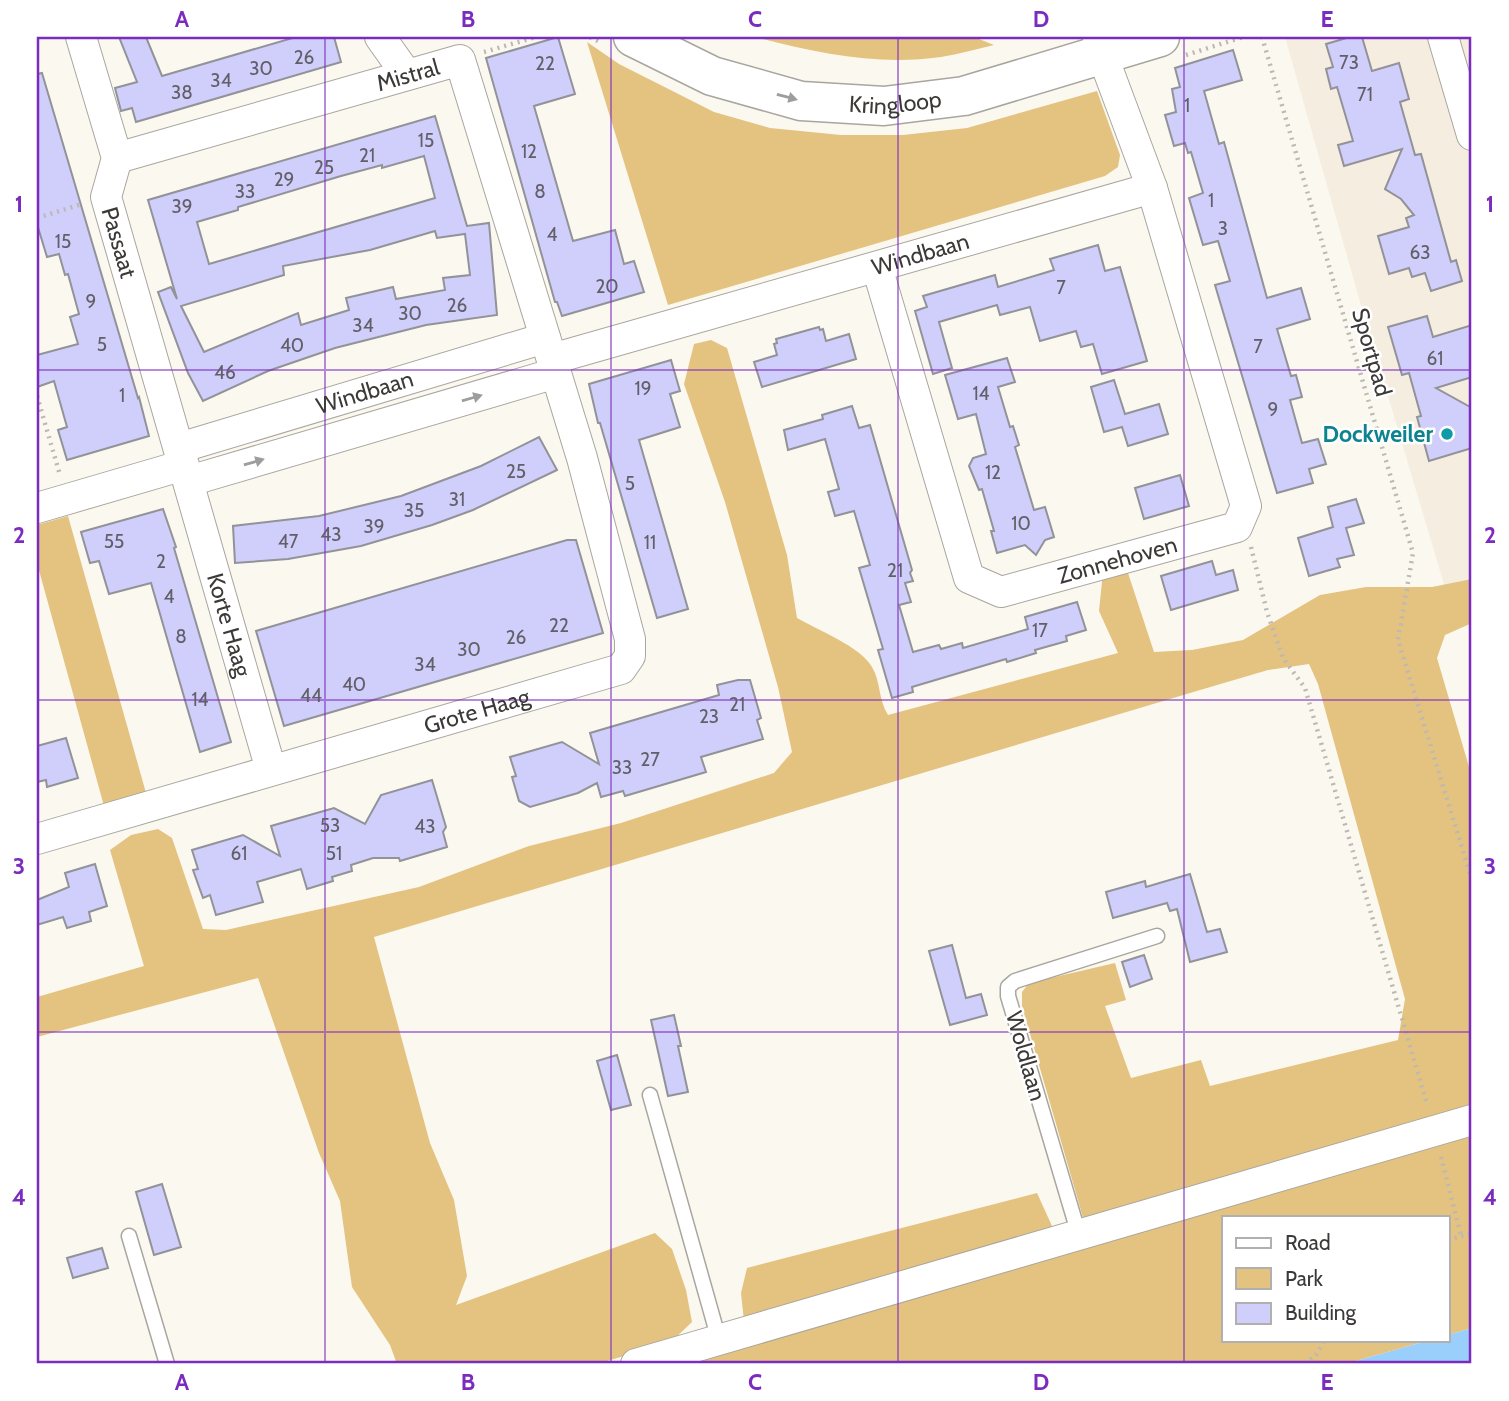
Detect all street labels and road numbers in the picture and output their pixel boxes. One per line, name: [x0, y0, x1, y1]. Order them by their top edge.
street label: Mistral: [373, 53, 443, 97]
street label: Kringloop: [848, 85, 943, 120]
street label: Passaat: [96, 204, 143, 281]
street label: Windbaan: [868, 227, 972, 281]
street label: Sportpad: [1346, 305, 1398, 399]
street label: Windbaan: [313, 364, 417, 420]
street label: Zonnehoven: [1055, 530, 1180, 590]
street label: Korte Haag: [201, 570, 258, 680]
street label: Grote Haag: [420, 682, 534, 740]
street label: Woldlaan: [1000, 1008, 1052, 1104]

